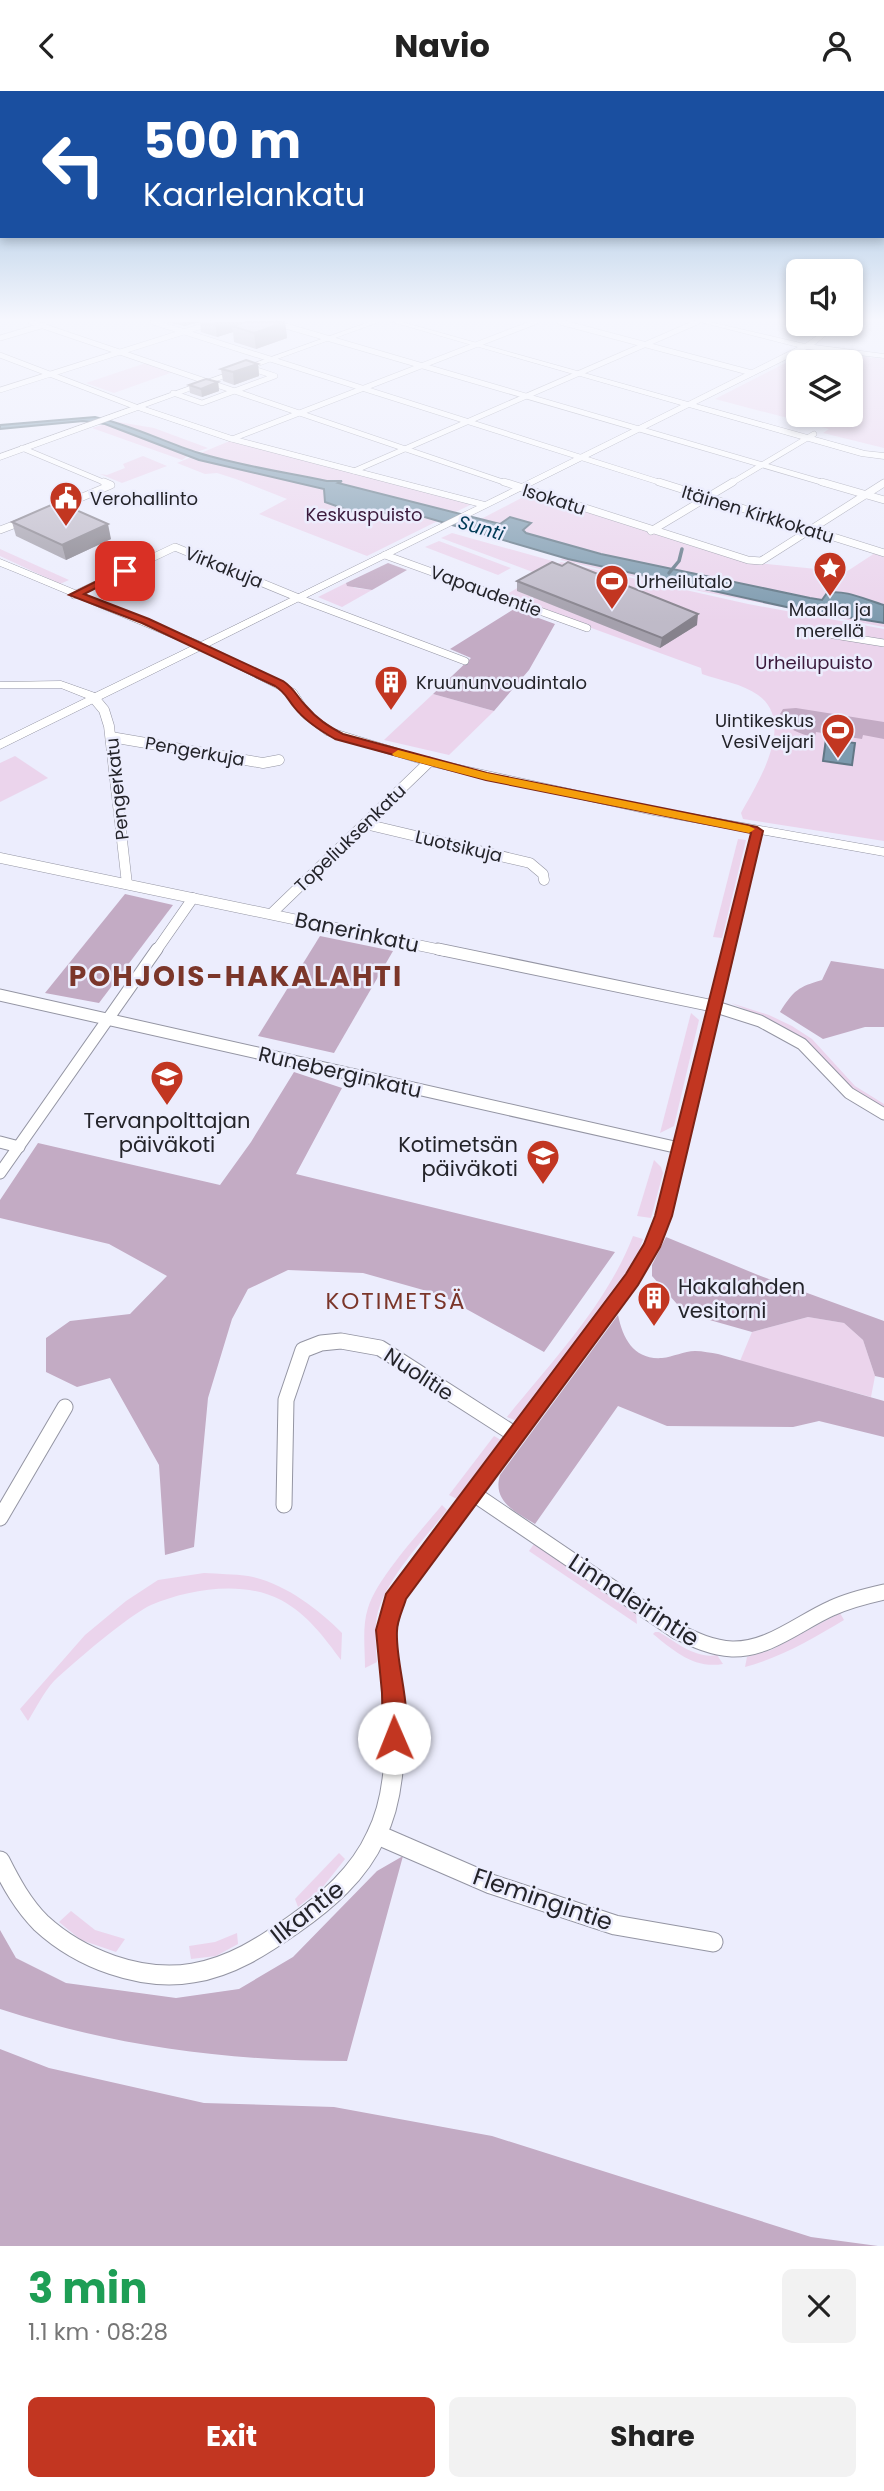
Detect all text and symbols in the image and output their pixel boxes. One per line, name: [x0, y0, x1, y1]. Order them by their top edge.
text: Navio: [394, 23, 490, 68]
icon: back: [28, 27, 66, 65]
icon: person: [818, 27, 856, 65]
text: 500 m: [143, 107, 301, 175]
icon: left: [28, 119, 119, 210]
text: Kaarlelankatu: [143, 172, 365, 217]
map controls: [786, 259, 863, 427]
button: sound: [786, 259, 863, 336]
button: layers: [786, 350, 863, 427]
street label: Isokatu: [519, 477, 589, 521]
public building icon: Verohallinto: [47, 479, 85, 528]
street label: Itäinen Kirkkokatu: [679, 479, 837, 549]
place label: Verohallinto: [90, 486, 198, 511]
park label: Keskuspuisto: [305, 502, 423, 527]
water label: Sunti: [455, 509, 508, 548]
street label: Virkakuja: [181, 540, 267, 594]
pin: [95, 541, 155, 601]
place icon: Maalla ja merellä: [811, 549, 849, 598]
icon: arrive: [106, 552, 144, 590]
street label: Vapaudentie: [427, 559, 545, 623]
sports icon: Urheilutalo: [593, 562, 631, 611]
place label: Urheilutalo: [636, 569, 733, 594]
place label: Maalla ja merellä: [789, 597, 871, 643]
park label: Urheilupuisto: [755, 650, 873, 675]
building icon: Kruununvoudintalo: [372, 663, 410, 712]
place label: Kruununvoudintalo: [416, 670, 587, 695]
place label: Uintikeskus VesiVeijari: [715, 708, 814, 754]
sports icon: Uintikeskus VesiVeijari: [819, 711, 857, 760]
street label: Pengerkuja: [143, 730, 247, 772]
street label: Pengerkatu: [99, 737, 135, 841]
street label: Topeliuksenkatu: [289, 778, 411, 898]
street label: Luotsikuja: [413, 824, 505, 868]
street label: Banerinkatu: [292, 905, 422, 959]
district label: POHJOIS-HAKALAHTI: [69, 957, 403, 996]
street label: Runeberginkatu: [256, 1039, 424, 1105]
school or university icon: Tervanpolttajan päiväkoti: [148, 1058, 186, 1107]
place label: Tervanpolttajan päiväkoti: [84, 1106, 250, 1159]
place label: Kotimetsän päiväkoti: [398, 1130, 518, 1183]
school or university icon: Kotimetsän päiväkoti: [524, 1137, 562, 1186]
place label: Hakalahden vesitorni: [678, 1272, 805, 1325]
building icon: Hakalahden vesitorni: [635, 1279, 673, 1328]
district label: KOTIMETSÄ: [325, 1285, 467, 1317]
street label: Nuolitie: [378, 1341, 460, 1407]
street label: Linnaleirintie: [562, 1545, 706, 1655]
position arrow: [357, 1701, 431, 1775]
street label: Flemingintie: [469, 1860, 617, 1938]
street label: Ilkantie: [263, 1873, 351, 1951]
text: 3 min: [28, 2259, 148, 2318]
button: close: [782, 2269, 856, 2343]
text: 1.1 km · 08:28: [28, 2316, 168, 2348]
button: Exit: [28, 2397, 435, 2477]
button: Share: [449, 2397, 856, 2477]

